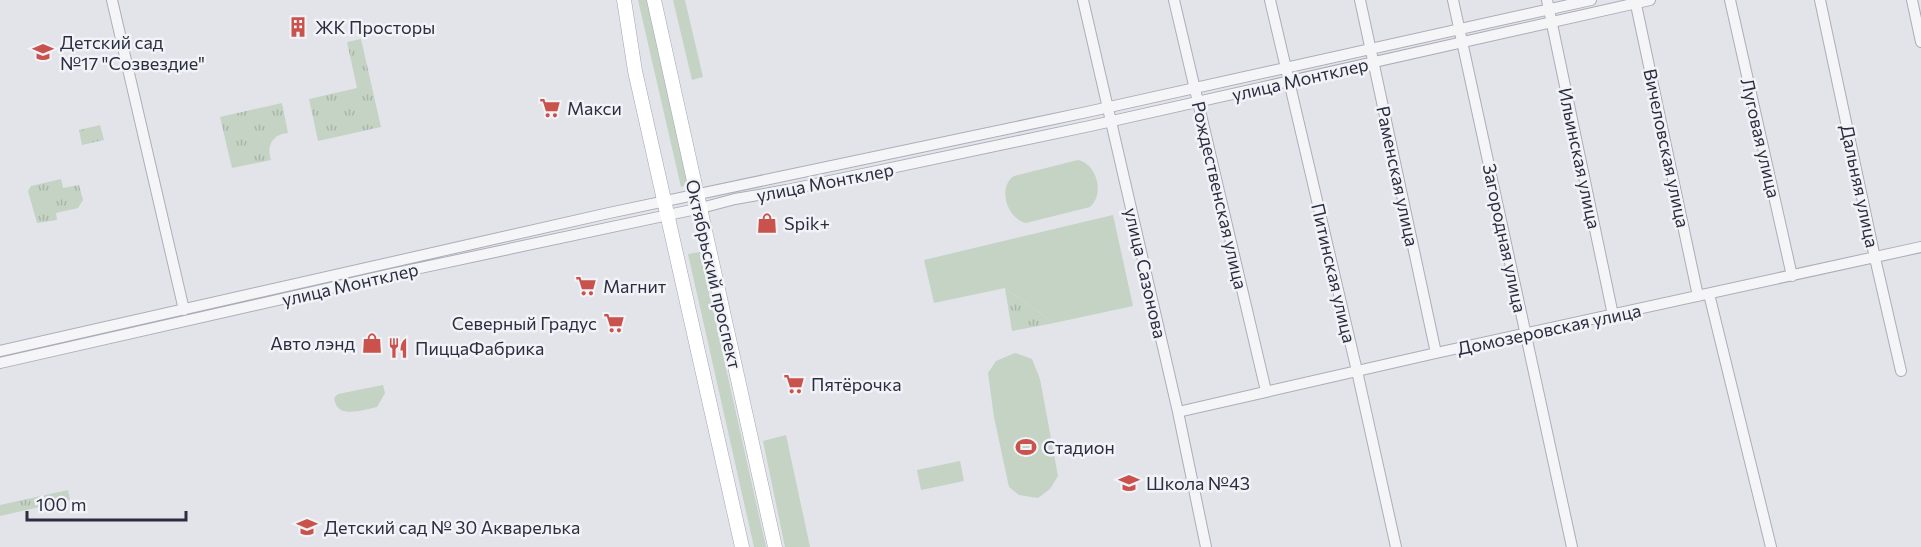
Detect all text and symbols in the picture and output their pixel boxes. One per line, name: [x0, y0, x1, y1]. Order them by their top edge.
building icon: ЖК Просторы: [286, 15, 310, 39]
place label: ЖК Просторы: [315, 16, 435, 38]
place label: Детский сад №17 "Созвездие": [60, 31, 205, 74]
school or university icon: Детский сад №17 "Созвездие": [31, 40, 55, 64]
street label: улица Монтклер: [1230, 53, 1370, 105]
street label: Вичеловская улица: [1639, 67, 1695, 229]
street label: Луговая улица: [1737, 76, 1785, 200]
street label: Ильинская улица: [1554, 85, 1606, 231]
supermarket icon: Макси: [538, 96, 562, 120]
place label: Макси: [567, 97, 622, 119]
street label: Рождественская улица: [1188, 99, 1252, 291]
street label: Раменская улица: [1372, 104, 1424, 248]
street label: Дальняя улица: [1836, 123, 1884, 249]
street label: улица Монтклер: [754, 158, 896, 206]
street label: Загородная улица: [1478, 162, 1532, 314]
street label: Октябрьский проспект: [681, 177, 747, 371]
street label: Питинская улица: [1307, 201, 1361, 345]
street label: улица Сазонова: [1120, 205, 1172, 341]
shop icon: Spik+: [755, 211, 779, 235]
place label: Spik+: [784, 212, 830, 234]
street label: улица Монтклер: [280, 258, 420, 310]
supermarket icon: Магнит: [574, 274, 598, 298]
place label: Магнит: [603, 275, 667, 297]
street label: Домозеровская улица: [1455, 299, 1643, 359]
supermarket icon: Северный Градус: [602, 311, 626, 335]
place label: Северный Градус: [452, 312, 597, 334]
shop icon: Авто лэнд: [360, 331, 384, 355]
place label: Авто лэнд: [270, 332, 355, 354]
restaurant icon: ПиццаФабрика: [386, 336, 410, 360]
place label: ПиццаФабрика: [415, 337, 544, 359]
supermarket icon: Пятёрочка: [782, 372, 806, 396]
place label: Пятёрочка: [811, 373, 902, 395]
sports icon: Стадион: [1014, 435, 1038, 459]
place label: Стадион: [1043, 436, 1115, 458]
school or university icon: Школа №43: [1117, 471, 1141, 495]
place label: Школа №43: [1146, 472, 1250, 494]
scale bar: [27, 484, 186, 522]
text: 100 m: [36, 493, 86, 515]
school or university icon: Детский сад № 30 Акварелька: [295, 515, 319, 539]
place label: Детский сад № 30 Акварелька: [324, 516, 580, 538]

